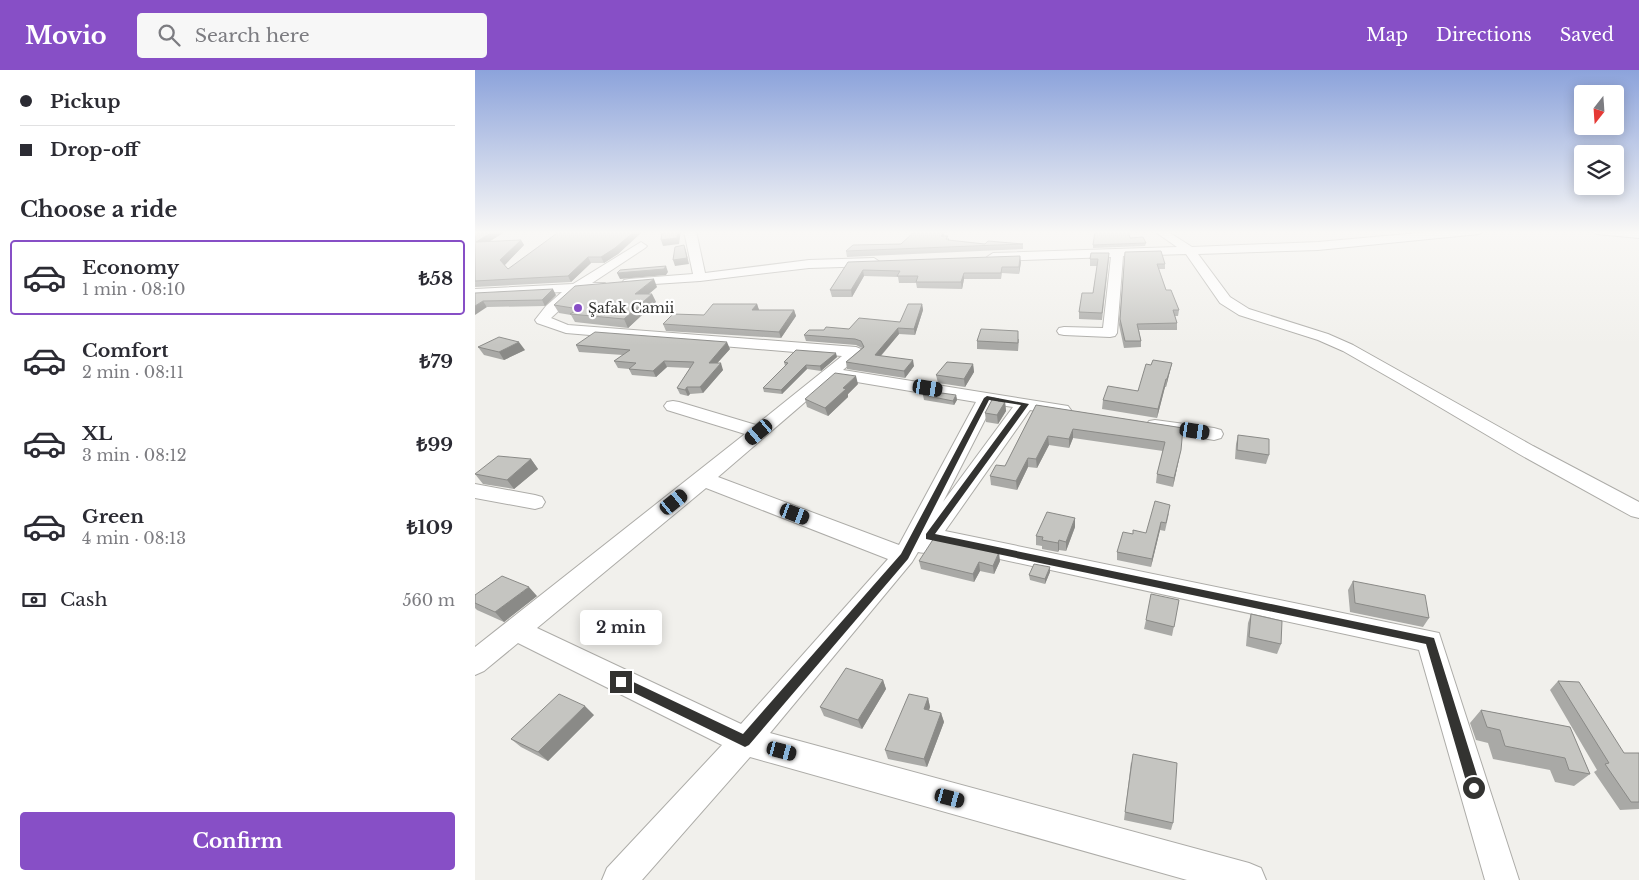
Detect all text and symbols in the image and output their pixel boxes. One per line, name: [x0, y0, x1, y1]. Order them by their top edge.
search box: [137, 13, 487, 58]
text: Movio: [25, 21, 107, 50]
icon: search: [155, 21, 183, 49]
text: Search here: [195, 24, 310, 47]
text: Map: [1366, 24, 1408, 46]
text: Directions: [1436, 24, 1532, 46]
text: Saved: [1560, 24, 1614, 46]
north arrow: [1574, 85, 1624, 135]
map controls: [1574, 85, 1624, 195]
text: Pickup: [50, 90, 121, 113]
text: Drop-off: [50, 138, 139, 161]
button: layers: [1574, 145, 1624, 195]
text: Choose a ride: [20, 196, 177, 223]
icon: car: [22, 255, 67, 300]
text: Economy: [82, 256, 179, 279]
text: ₺58: [419, 267, 453, 290]
text: 1 min · 08:10: [82, 279, 185, 299]
place label: Şafak Camii: [588, 299, 675, 317]
marker: Şafak Camii: [572, 302, 584, 314]
icon: car: [22, 338, 67, 383]
text: Comfort: [82, 339, 169, 362]
text: ₺79: [420, 350, 453, 373]
text: 2 min · 08:11: [82, 362, 184, 382]
car: [912, 378, 943, 398]
car: [742, 417, 775, 447]
icon: car: [22, 421, 67, 466]
car: [1179, 421, 1210, 441]
text: XL: [82, 422, 112, 445]
text: ₺99: [417, 433, 453, 456]
text: 3 min · 08:12: [82, 445, 187, 465]
car: [657, 487, 690, 517]
car: [778, 502, 811, 526]
icon: car: [22, 504, 67, 549]
text: Green: [82, 505, 144, 528]
text: ₺109: [407, 516, 453, 539]
text: 4 min · 08:13: [82, 528, 186, 548]
icon: cash: [20, 586, 48, 614]
text: Cash: [60, 588, 107, 611]
text: 560 m: [402, 590, 455, 610]
callout: 2 min: [580, 610, 662, 644]
text: 2 min: [596, 617, 646, 637]
route end: [610, 671, 632, 693]
car: [765, 740, 798, 762]
route start: [1463, 777, 1485, 799]
car: [933, 787, 966, 809]
button: Confirm: [20, 812, 455, 870]

